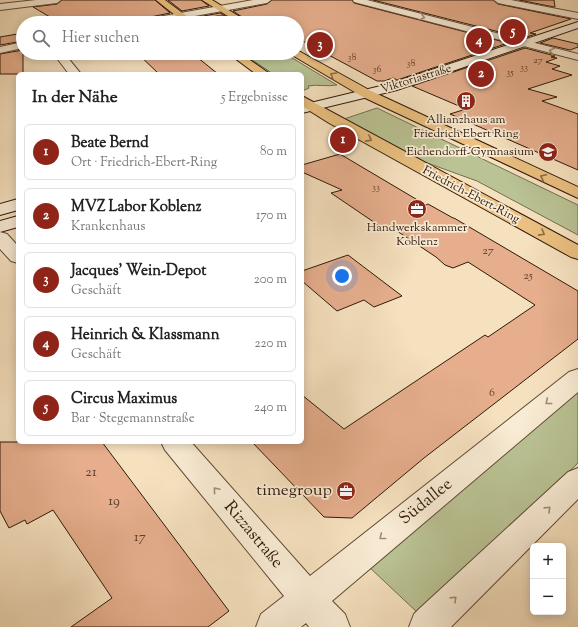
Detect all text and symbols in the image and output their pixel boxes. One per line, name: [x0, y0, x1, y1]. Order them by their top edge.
one-way arrow: [418, 12, 425, 21]
search box: [16, 16, 304, 60]
pin: 5: [500, 17, 526, 47]
pin: 4: [466, 26, 492, 56]
icon: search: [30, 27, 52, 49]
text: Hier suchen: [62, 28, 140, 49]
pin: 3: [307, 30, 333, 60]
one-way arrow: [548, 47, 555, 55]
house number: 38: [347, 50, 357, 65]
house number: 27: [533, 53, 543, 68]
house number: 38: [406, 56, 416, 71]
pin: 2: [468, 59, 494, 89]
street label: Viktoriastraße: [378, 60, 454, 98]
house number: 33: [520, 60, 528, 75]
house number: 36: [373, 62, 381, 77]
house number: 35: [506, 65, 514, 80]
one-way arrow: [330, 73, 337, 80]
text: In der Nähe: [32, 86, 118, 110]
text: 5 Ergebnisse: [221, 89, 288, 107]
building icon: Allianzhaus am Friedrich Ebert Ring: [455, 90, 477, 112]
place label: Allianzhaus am Friedrich Ebert Ring: [413, 111, 519, 143]
pin: 1: [330, 125, 356, 155]
text: Beate Bernd: [71, 133, 149, 154]
one-way arrow: [365, 135, 372, 142]
school or university icon: Eichendorff-Gymnasium: [537, 141, 559, 163]
text: 1: [44, 143, 48, 161]
text: 80 m: [260, 143, 287, 161]
place label: Eichendorff-Gymnasium: [406, 143, 534, 161]
text: Ort · Friedrich-Ebert-Ring: [71, 154, 217, 172]
street label: Friedrich-Ebert-Ring: [419, 162, 523, 228]
one-way arrow: [539, 174, 547, 182]
house number: 33: [372, 180, 380, 195]
text: MVZ Labor Koblenz: [71, 197, 202, 218]
office icon: Handwerkskammer Koblenz: [406, 198, 428, 220]
text: 2: [43, 207, 49, 225]
text: 170 m: [256, 207, 287, 225]
text: Krankenhaus: [71, 218, 145, 236]
place label: Handwerkskammer Koblenz: [367, 219, 468, 251]
one-way arrow: [538, 229, 545, 236]
house number: 27: [482, 242, 494, 260]
text: Jacques' Wein-Depot: [71, 261, 206, 282]
your location: [332, 266, 352, 286]
house number: 25: [523, 267, 533, 285]
text: 3: [43, 271, 49, 289]
text: 200 m: [254, 271, 287, 289]
text: Geschäft: [71, 282, 121, 300]
text: Heinrich & Klassmann: [71, 325, 220, 346]
text: 4: [43, 335, 49, 353]
text: 220 m: [254, 335, 287, 353]
text: Geschäft: [71, 346, 121, 364]
house number: 6: [489, 384, 495, 402]
text: Circus Maximus: [71, 389, 177, 410]
one-way arrow: [545, 398, 552, 405]
text: 5: [44, 399, 48, 417]
text: 240 m: [254, 399, 287, 417]
text: Bar · Stegemannstraße: [71, 410, 195, 428]
house number: 21: [85, 463, 97, 483]
street label: Südallee: [394, 473, 458, 531]
place label: timegroup: [256, 479, 332, 503]
office icon: timegroup: [335, 480, 357, 502]
one-way arrow: [214, 488, 221, 495]
house number: 19: [108, 492, 120, 512]
street label: Rizzastraße: [218, 496, 288, 574]
one-way arrow: [543, 506, 551, 514]
house number: 17: [134, 528, 146, 548]
one-way arrow: [379, 533, 386, 540]
map controls: [530, 543, 566, 615]
button: +: [530, 543, 566, 579]
button: −: [530, 579, 566, 615]
one-way arrow: [449, 596, 457, 604]

